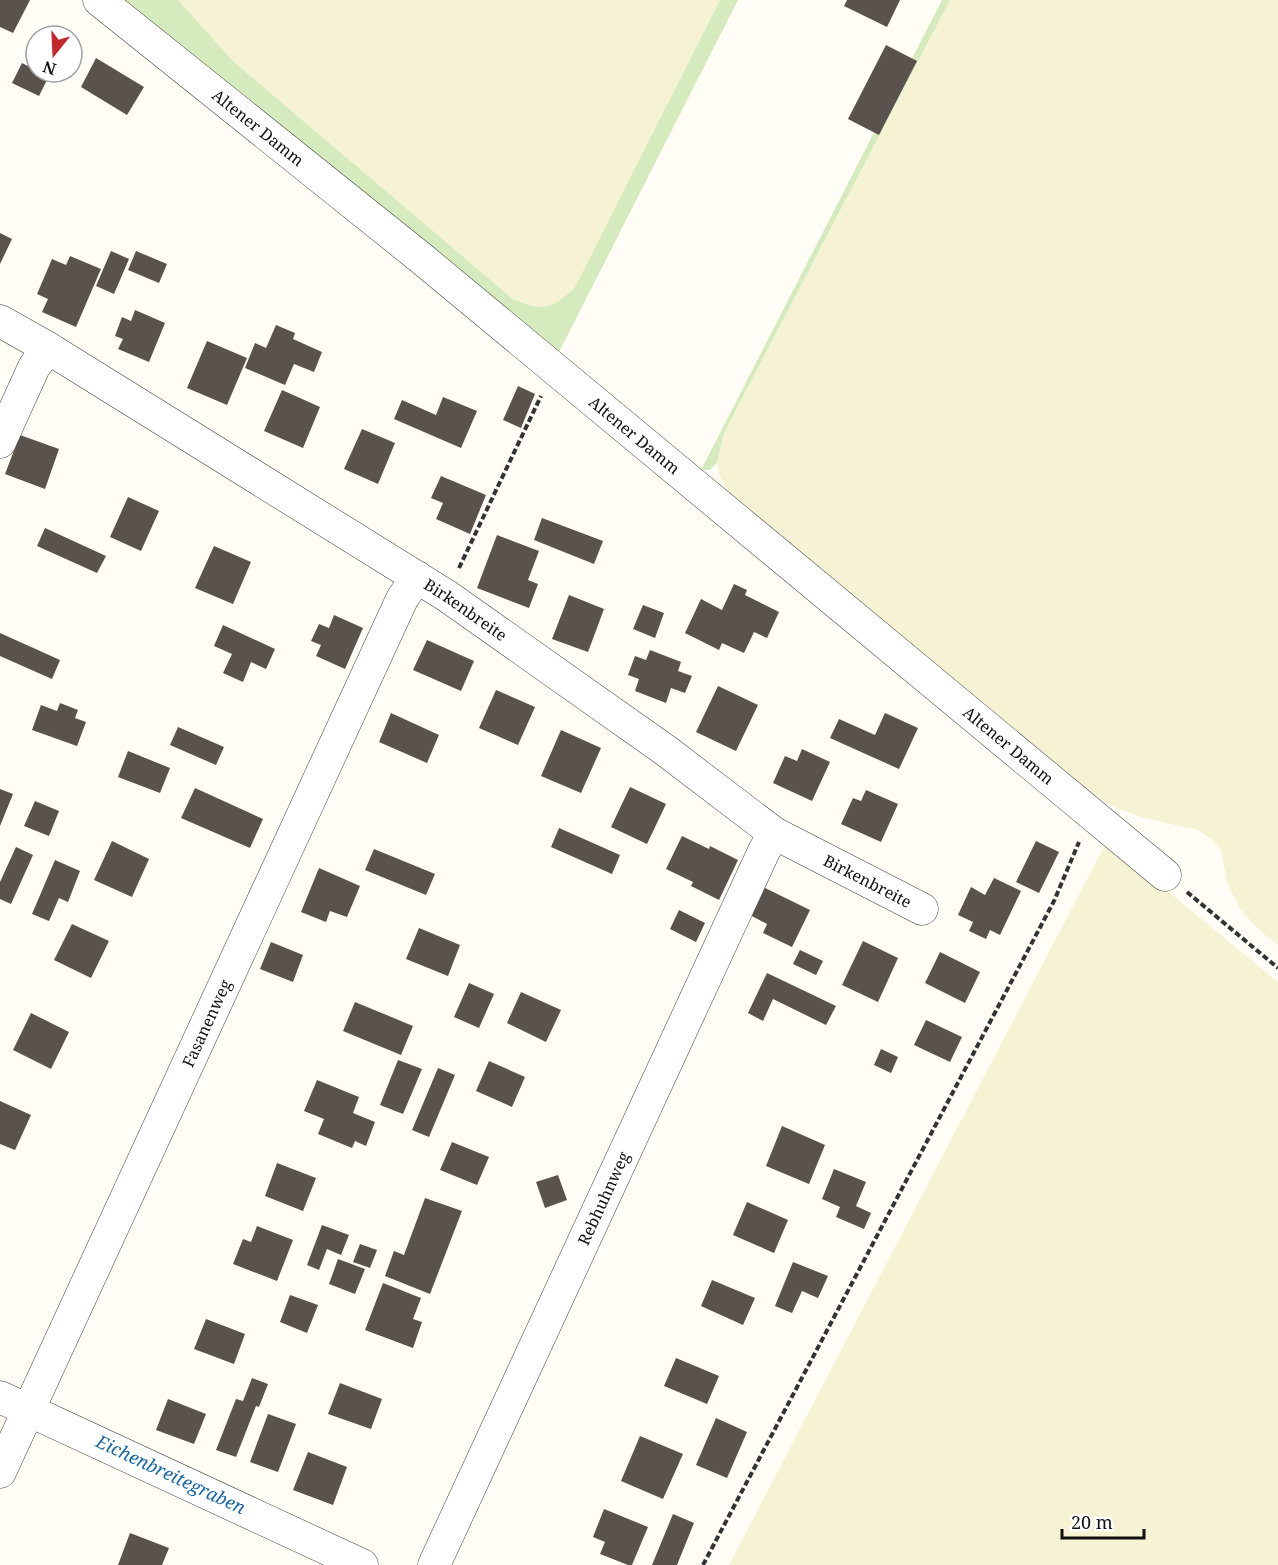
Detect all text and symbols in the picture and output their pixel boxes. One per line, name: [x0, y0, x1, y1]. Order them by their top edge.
north arrow: [24, 24, 84, 84]
text: N: [40, 56, 59, 81]
street label: Altener Damm: [208, 84, 309, 171]
street label: Altener Damm: [584, 391, 685, 479]
street label: Birkenbreite: [420, 573, 512, 646]
street label: Altener Damm: [958, 701, 1059, 790]
street label: Birkenbreite: [820, 849, 915, 913]
street label: Fasanenweg: [177, 976, 236, 1071]
street label: Rebhuhnweg: [572, 1148, 635, 1249]
water label: Eichenbreitegraben: [92, 1428, 250, 1519]
scale bar: [1062, 1502, 1144, 1540]
text: 20 m: [1071, 1510, 1113, 1534]

